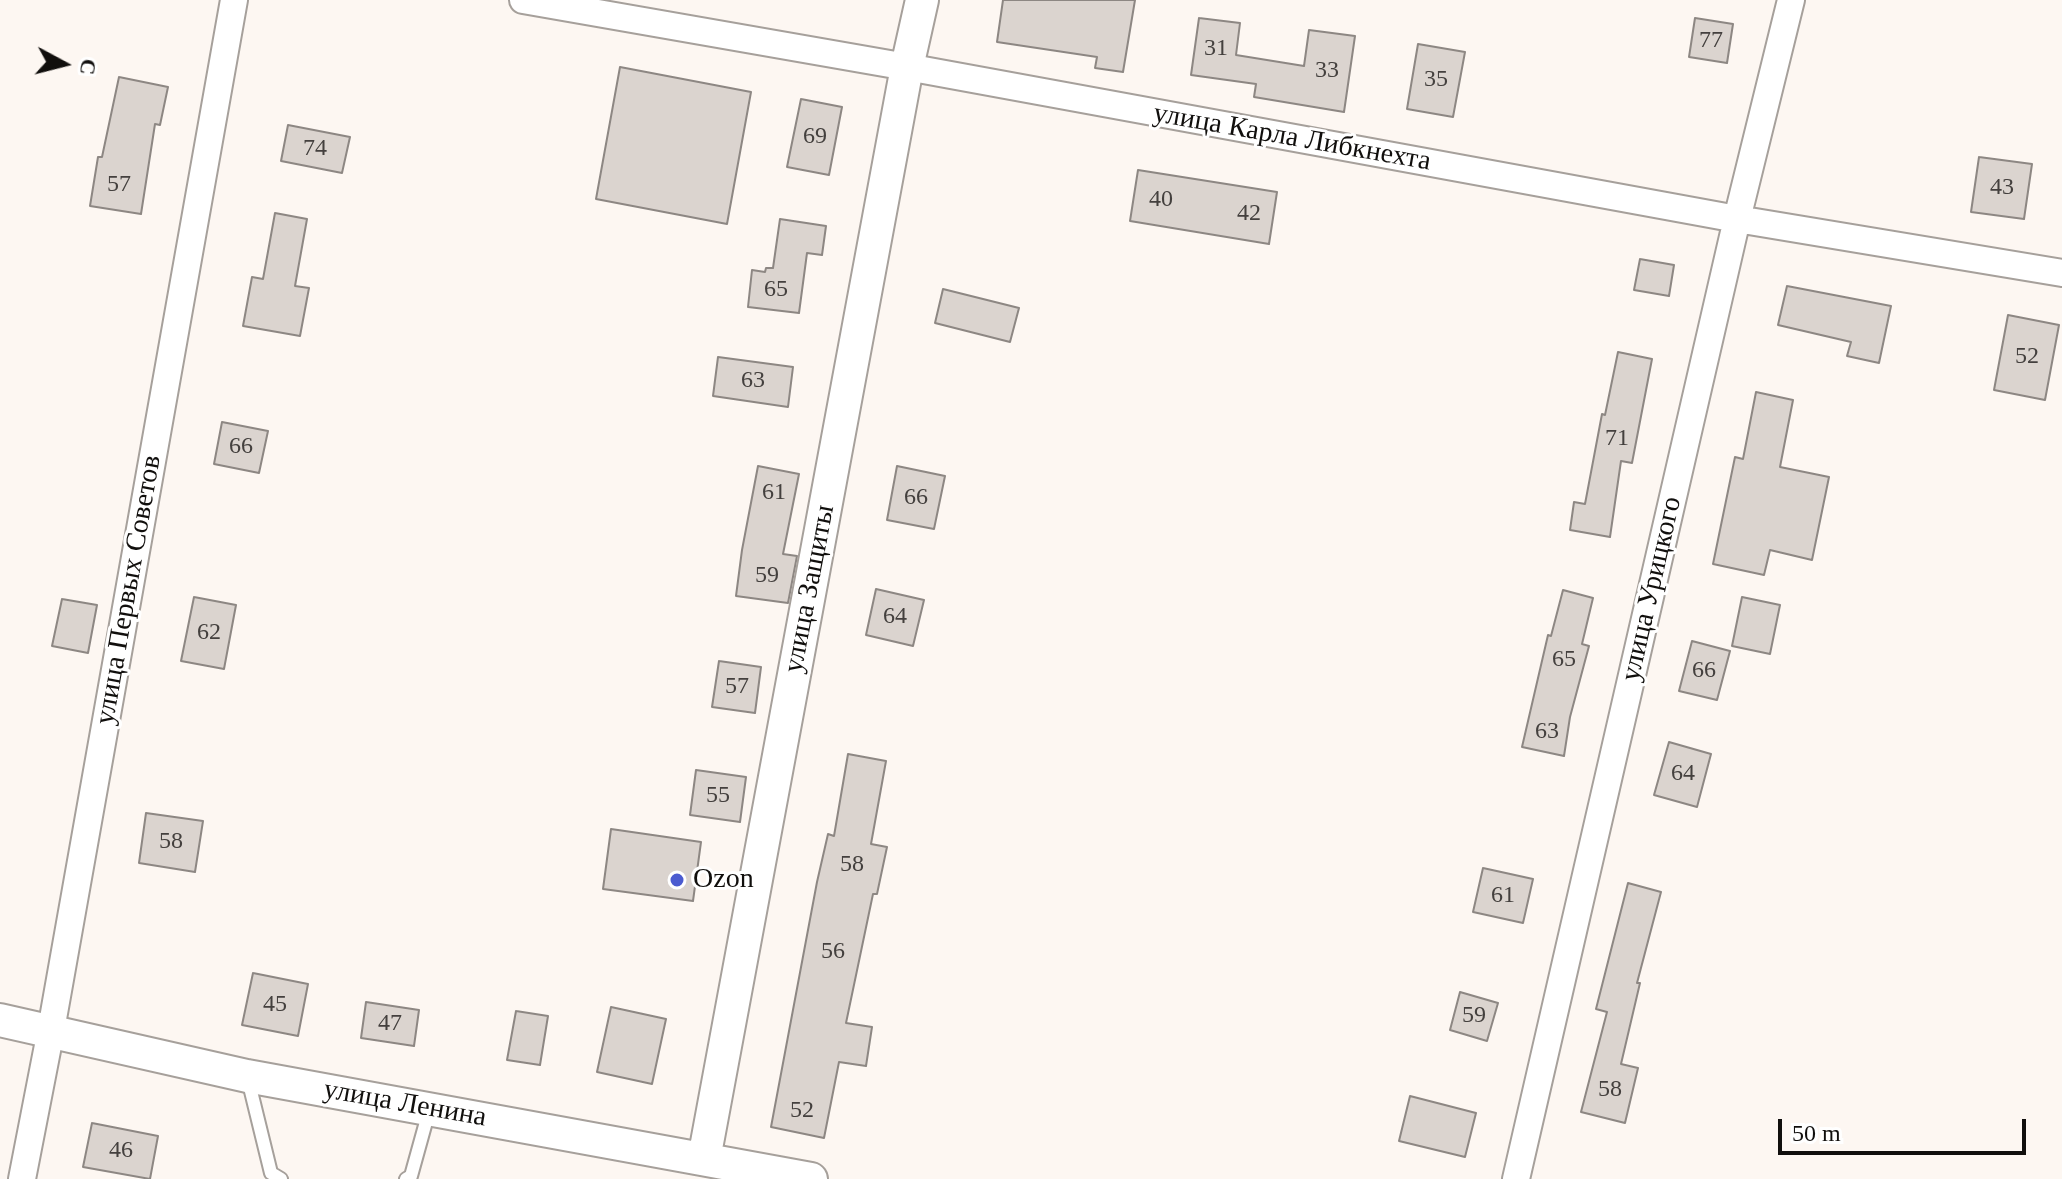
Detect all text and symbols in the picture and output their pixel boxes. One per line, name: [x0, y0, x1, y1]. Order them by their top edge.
north arrow: [24, 24, 104, 104]
house number: 77: [1699, 27, 1723, 55]
house number: 31: [1204, 35, 1228, 63]
house number: 33: [1315, 57, 1339, 85]
text: С: [75, 58, 102, 76]
house number: 35: [1424, 66, 1448, 94]
street label: улица Карла Либкнехта: [1151, 97, 1433, 179]
house number: 69: [803, 123, 827, 151]
house number: 74: [303, 135, 327, 163]
house number: 57: [107, 171, 131, 199]
house number: 43: [1990, 174, 2014, 202]
house number: 40: [1149, 186, 1173, 214]
house number: 42: [1237, 200, 1261, 228]
house number: 65: [764, 276, 788, 304]
house number: 52: [2015, 343, 2039, 371]
house number: 63: [741, 367, 765, 395]
house number: 71: [1605, 425, 1629, 453]
house number: 66: [229, 433, 253, 461]
street label: улица Первых Советов: [89, 453, 169, 727]
house number: 61: [762, 479, 786, 507]
house number: 66: [904, 484, 928, 512]
street label: улица Урицкого: [1614, 493, 1690, 685]
street label: улица Защиты: [777, 502, 843, 676]
house number: 59: [755, 562, 779, 590]
house number: 64: [883, 603, 907, 631]
house number: 62: [197, 619, 221, 647]
house number: 65: [1552, 646, 1576, 674]
house number: 66: [1692, 657, 1716, 685]
house number: 57: [725, 673, 749, 701]
house number: 63: [1535, 718, 1559, 746]
house number: 64: [1671, 760, 1695, 788]
house number: 55: [706, 782, 730, 810]
house number: 58: [159, 828, 183, 856]
house number: 58: [840, 851, 864, 879]
place label: Ozon: [693, 863, 754, 897]
marker: Ozon: [668, 871, 686, 889]
house number: 61: [1491, 882, 1515, 910]
house number: 56: [821, 938, 845, 966]
house number: 45: [263, 991, 287, 1019]
house number: 59: [1462, 1002, 1486, 1030]
house number: 47: [378, 1010, 402, 1038]
street label: улица Ленина: [321, 1073, 489, 1135]
house number: 58: [1598, 1076, 1622, 1104]
house number: 52: [790, 1097, 814, 1125]
scale bar: [1782, 1103, 2030, 1153]
text: 50 m: [1792, 1120, 1841, 1146]
house number: 46: [109, 1137, 133, 1165]

